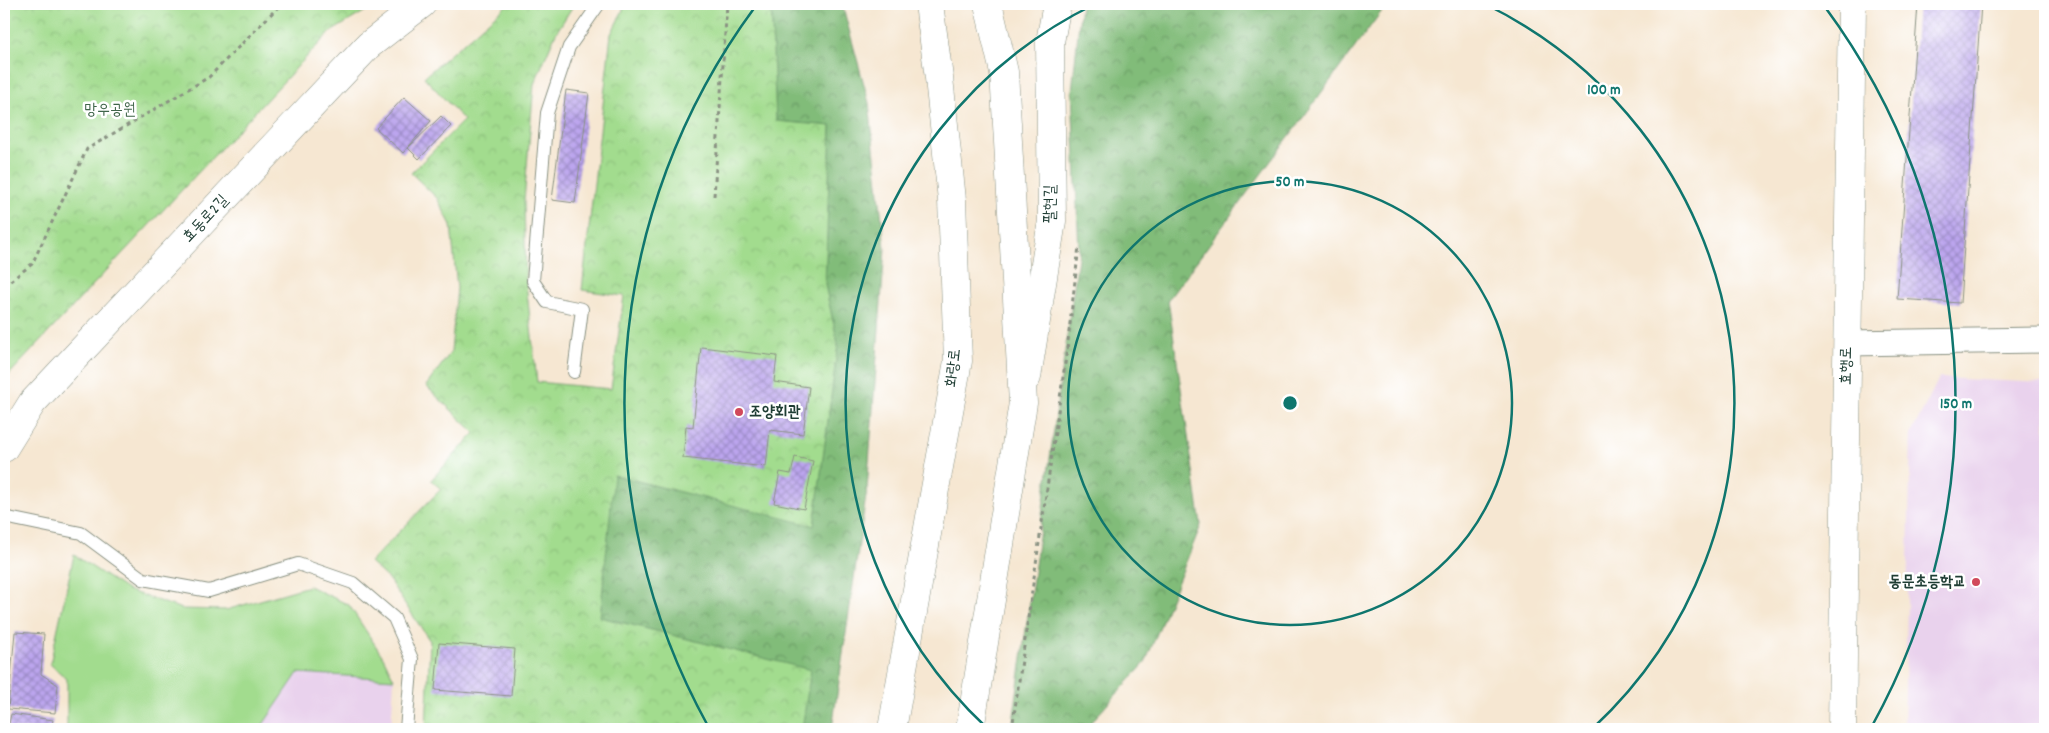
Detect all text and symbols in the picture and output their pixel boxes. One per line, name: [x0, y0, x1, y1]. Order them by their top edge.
text: 100 m: [1587, 80, 1621, 102]
park label: 망우공원: [84, 99, 136, 122]
text: 50 m: [1276, 172, 1304, 194]
street label: 팔현길: [1039, 184, 1063, 224]
street label: 효동로2길: [178, 190, 234, 248]
street label: 효행로: [1835, 346, 1859, 386]
street label: 화랑로: [941, 348, 967, 388]
centre of rings: [1281, 394, 1299, 412]
text: 150 m: [1940, 394, 1972, 416]
place label: 조양회관: [749, 401, 801, 424]
marker: 조양회관: [733, 406, 745, 418]
place label: 동문초등학교: [1889, 571, 1966, 594]
marker: 동문초등학교: [1970, 576, 1982, 588]

